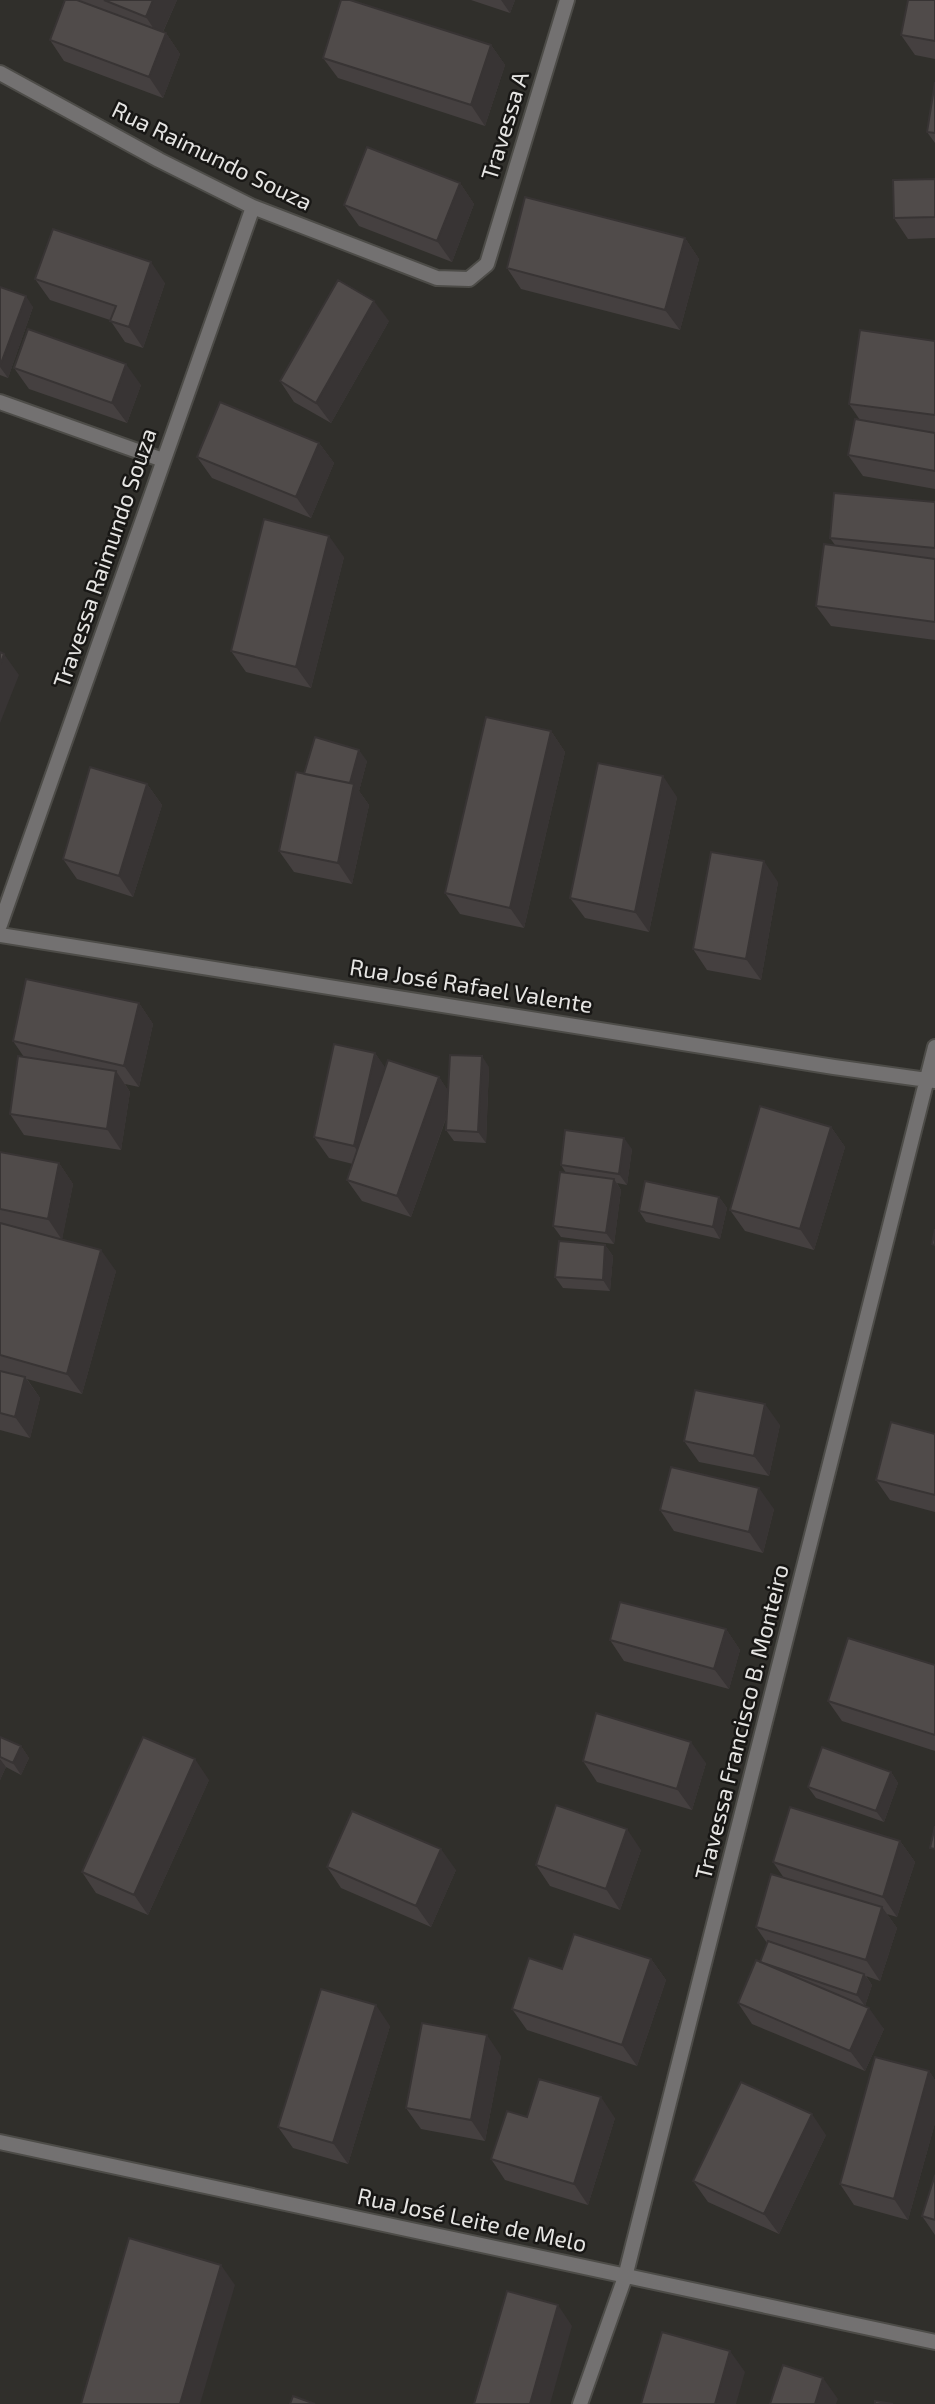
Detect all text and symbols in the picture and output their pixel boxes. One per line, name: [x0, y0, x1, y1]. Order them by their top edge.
street label: Travessa A: [474, 67, 534, 184]
street label: Rua Raimundo Souza: [108, 95, 317, 216]
street label: Travessa Raimundo Souza: [46, 424, 162, 691]
street label: Rua José Rafael Valente: [348, 952, 595, 1018]
street label: Travessa Francisco B. Monteiro: [688, 1561, 794, 1882]
street label: Rua José Leite de Melo: [355, 2181, 589, 2257]

